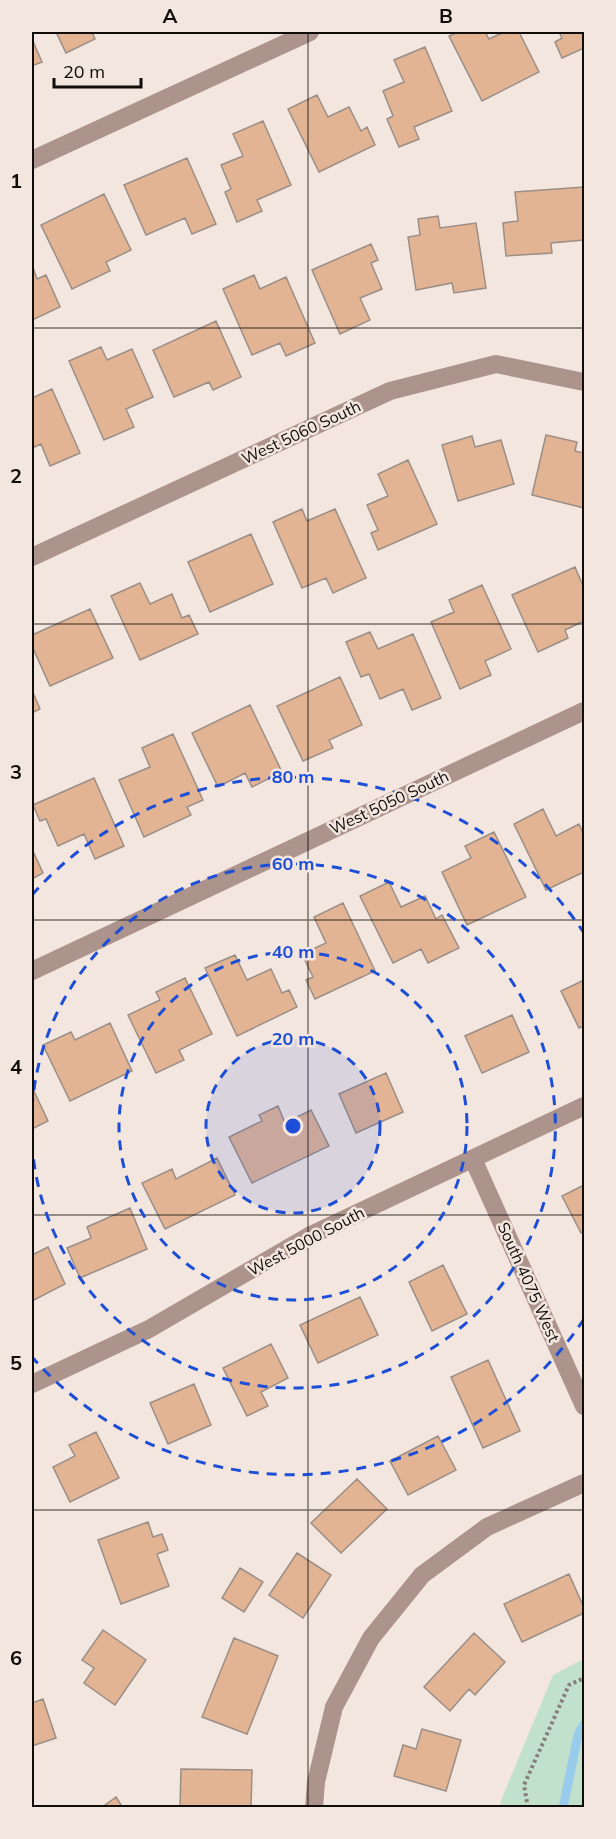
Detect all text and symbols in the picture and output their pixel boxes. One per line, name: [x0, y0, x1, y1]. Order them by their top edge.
text: A: [163, 3, 178, 28]
text: B: [439, 3, 453, 28]
scale bar: [54, 51, 141, 89]
text: 20 m: [63, 60, 105, 83]
text: 1: [10, 168, 22, 193]
street label: West 5060 South: [238, 396, 364, 468]
text: 2: [10, 463, 22, 488]
text: 3: [10, 759, 22, 784]
text: 80 m: [272, 765, 314, 788]
street label: West 5050 South: [326, 766, 452, 838]
text: 60 m: [272, 852, 314, 875]
text: 40 m: [272, 940, 314, 963]
text: 20 m: [272, 1027, 314, 1050]
text: 4: [10, 1054, 22, 1079]
centre of rings: [283, 1116, 303, 1136]
street label: West 5000 South: [244, 1202, 368, 1280]
street label: South 4075 West: [494, 1219, 565, 1345]
text: 5: [10, 1350, 22, 1375]
text: 6: [10, 1645, 22, 1670]

